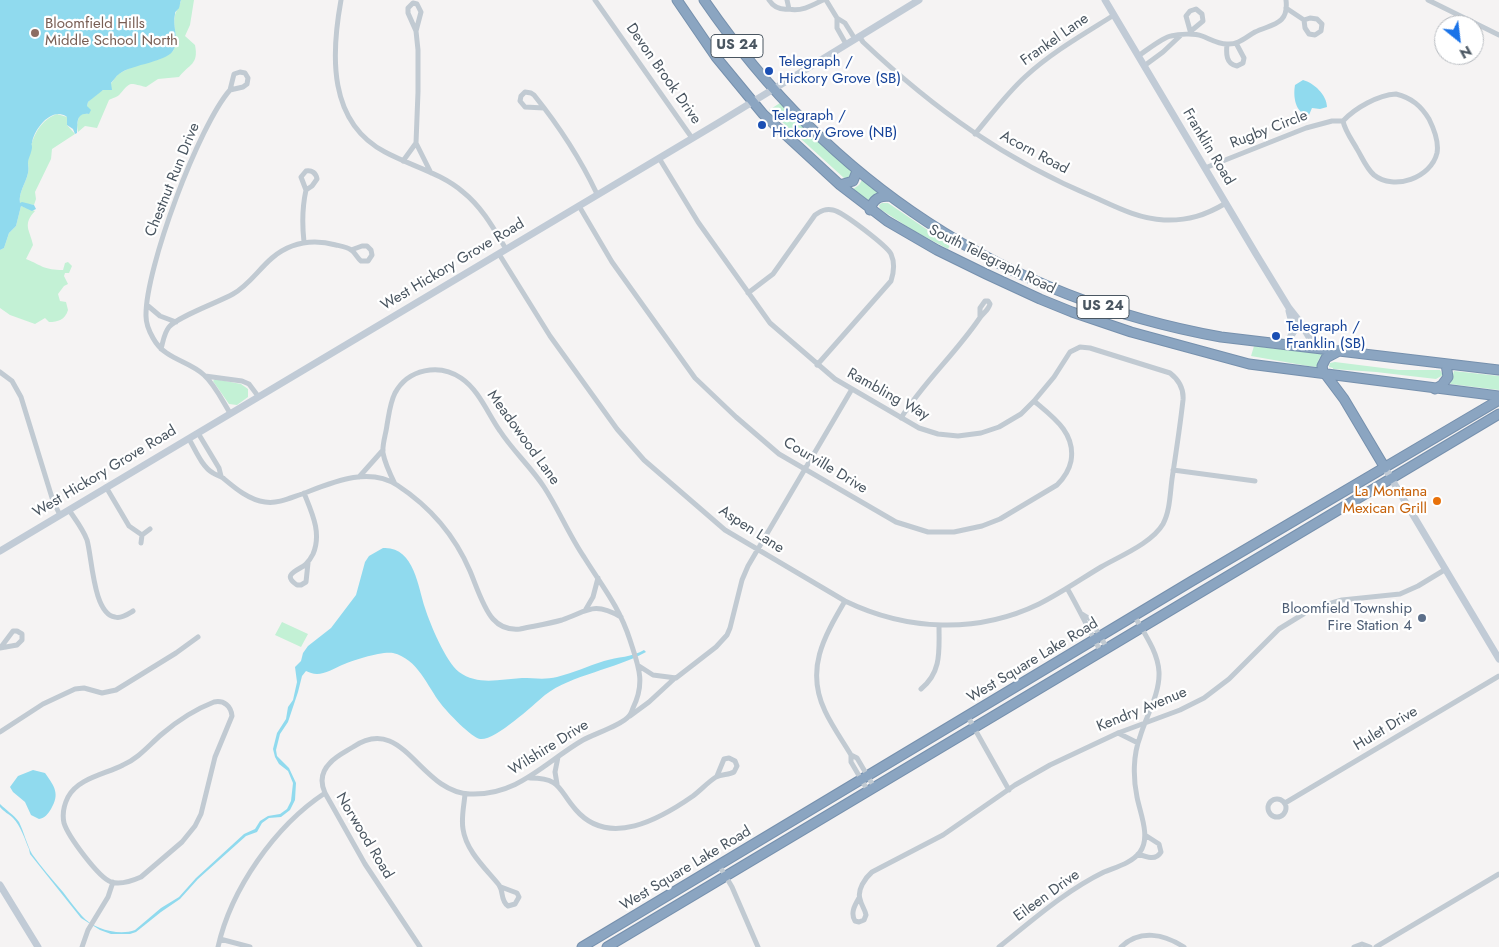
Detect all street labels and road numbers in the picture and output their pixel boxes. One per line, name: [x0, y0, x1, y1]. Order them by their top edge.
street label: Frankel Lane: [1017, 10, 1093, 70]
street label: Devon Brook Drive: [622, 20, 704, 128]
road number: US 24: [711, 34, 763, 58]
street label: Franklin Road: [1178, 105, 1238, 189]
street label: Rugby Circle: [1228, 107, 1310, 153]
street label: Chestnut Run Drive: [142, 120, 204, 240]
street label: Acorn Road: [997, 127, 1071, 179]
street label: West Hickory Grove Road: [378, 215, 528, 315]
street label: South Telegraph Road: [926, 221, 1058, 299]
road number: US 24: [1077, 296, 1129, 318]
street label: Rambling Way: [844, 365, 932, 425]
street label: Meadowood Lane: [483, 387, 563, 489]
street label: West Hickory Grove Road: [30, 422, 180, 522]
street label: Courville Drive: [780, 434, 870, 498]
street label: Aspen Lane: [715, 502, 787, 558]
street label: West Square Lake Road: [964, 615, 1102, 707]
street label: Kendry Avenue: [1094, 684, 1190, 736]
street label: Hulet Drive: [1351, 703, 1421, 755]
street label: Wilshire Drive: [506, 716, 592, 780]
street label: Norwood Road: [331, 790, 397, 882]
street label: West Square Lake Road: [617, 823, 755, 915]
street label: Eileen Drive: [1011, 866, 1083, 926]

